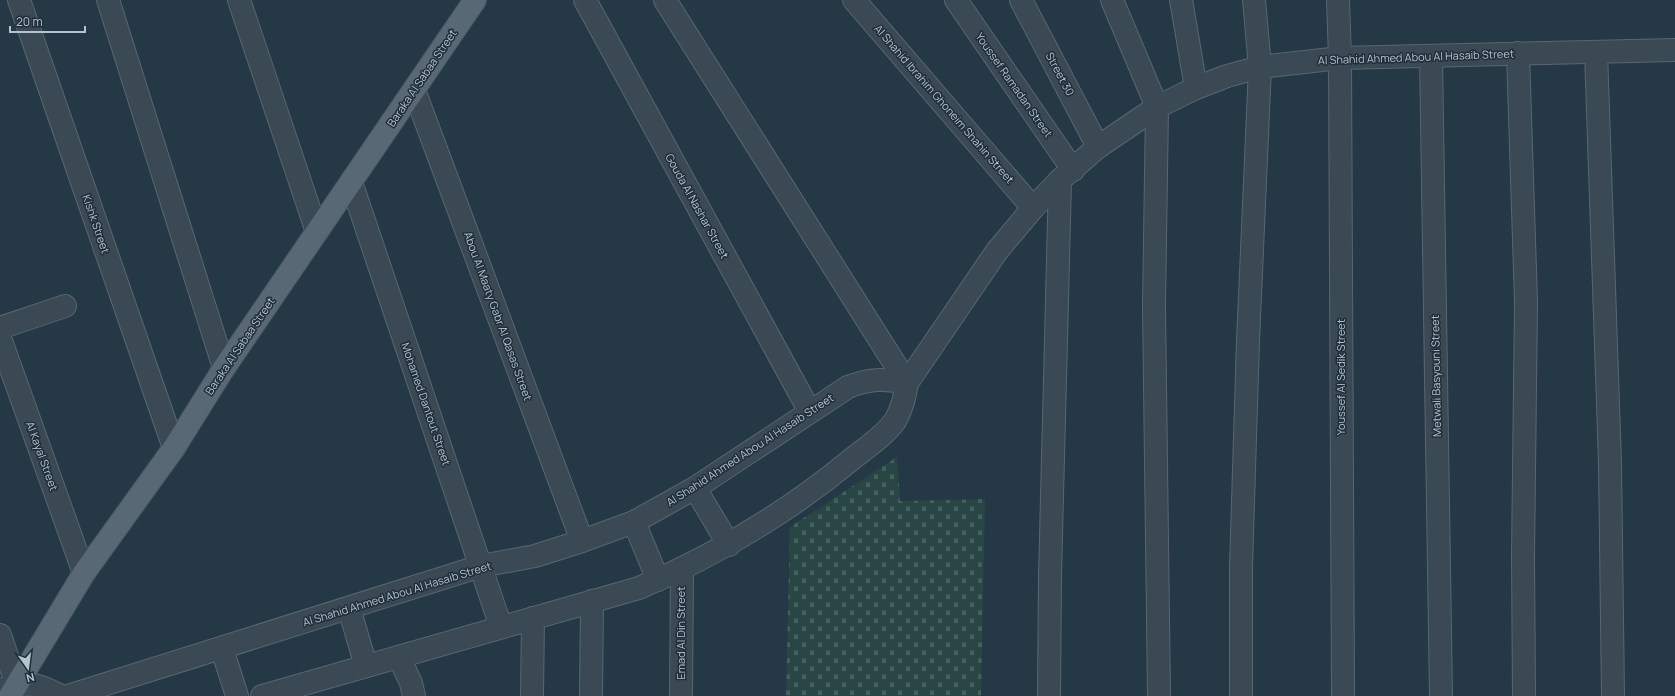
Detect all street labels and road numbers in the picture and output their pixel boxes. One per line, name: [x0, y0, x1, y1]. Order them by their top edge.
street label: Al Shahid Ibrahim Ghoneim Shahin Street: [871, 21, 1018, 186]
street label: Baraka Al Sabaa Street: [383, 26, 460, 129]
street label: Youssef Ramadan Street: [973, 29, 1056, 140]
street label: Al Shahid Ahmed Abou Al Hasaib Street: [1318, 46, 1514, 67]
street label: Street 30: [1043, 49, 1078, 98]
street label: Gouda Al Nashar Street: [662, 151, 733, 261]
street label: Kishk Street: [79, 192, 114, 255]
street label: Abou Al Maaty Gabr Al Qasas Street: [461, 229, 536, 402]
street label: Baraka Al Sabaa Street: [201, 294, 278, 397]
street label: Metwali Basyouni Street: [1427, 315, 1444, 437]
street label: Youssef Al Sedik Street: [1333, 319, 1348, 435]
street label: Mohamed Dantout Street: [398, 340, 455, 467]
street label: Al Shahid Ahmed Abou Al Hasaib Street: [663, 390, 836, 509]
street label: Al Kayal Street: [23, 419, 62, 493]
street label: Al Shahid Ahmed Abou Al Hasaib Street: [301, 558, 493, 629]
street label: Emad Al Din Street: [673, 586, 688, 680]

